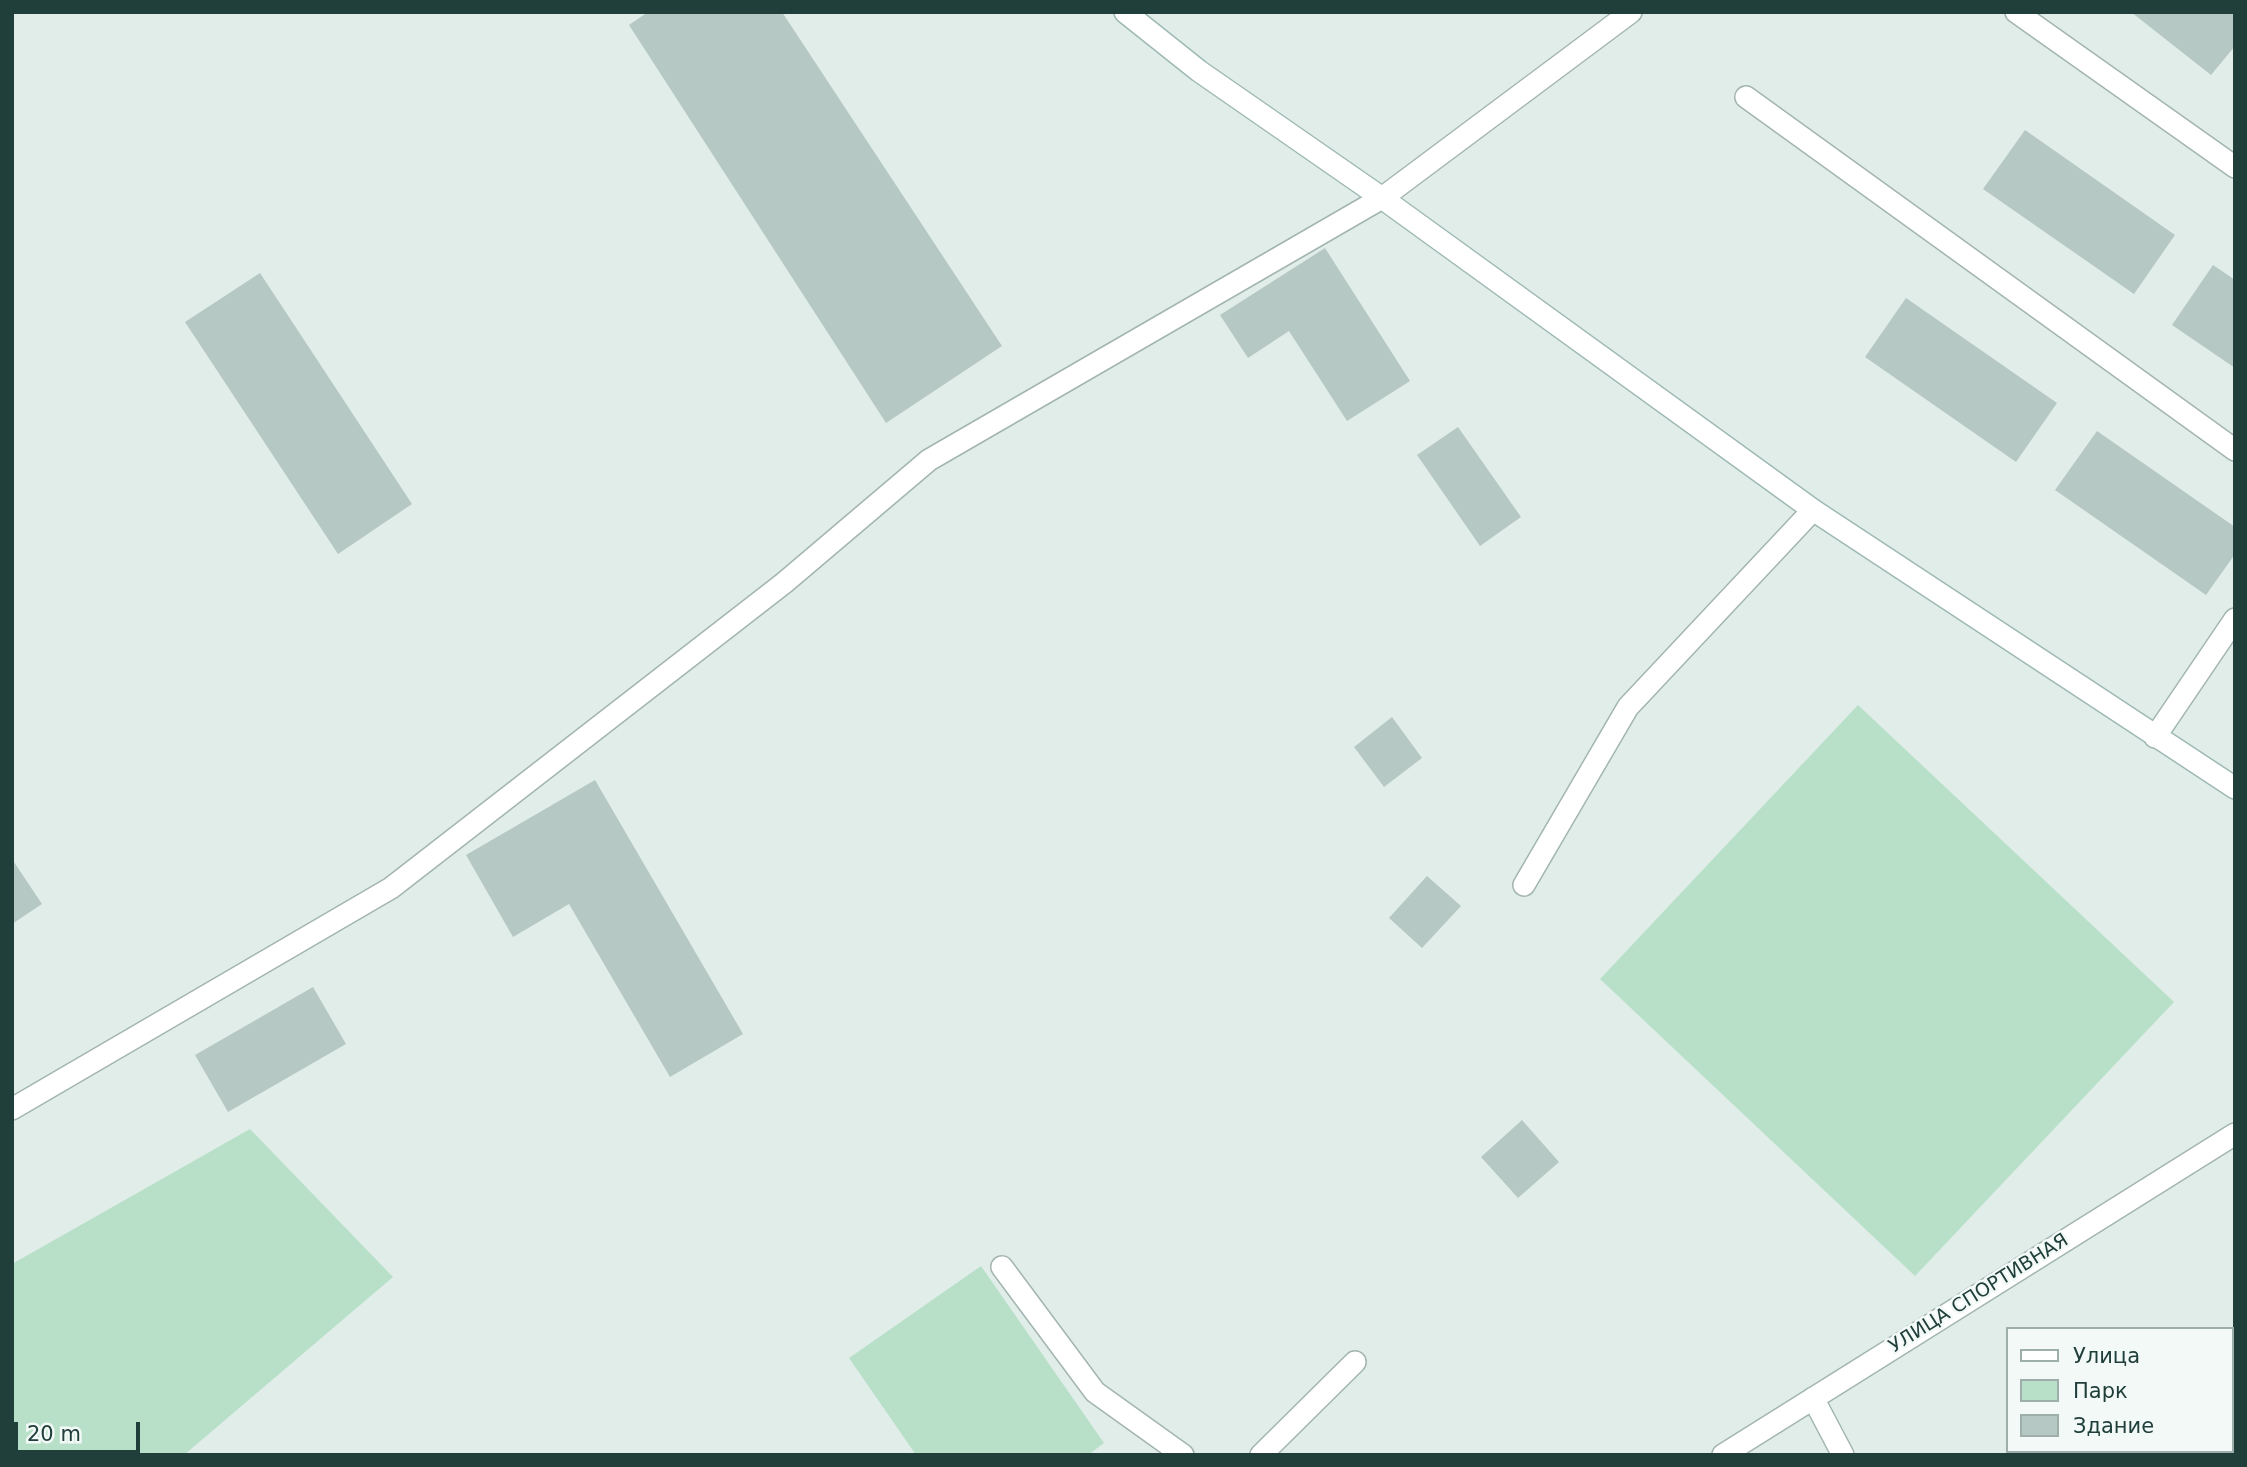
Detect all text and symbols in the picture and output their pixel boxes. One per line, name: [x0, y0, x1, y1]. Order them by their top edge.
street label: УЛИЦА СПОРТИВНАЯ: [1885, 1229, 2073, 1359]
legend: [2006, 1327, 2233, 1453]
text: Улица: [2073, 1344, 2140, 1368]
text: Парк: [2073, 1379, 2128, 1403]
scale bar: [18, 1408, 144, 1452]
text: Здание: [2073, 1414, 2154, 1438]
text: 20 m: [27, 1422, 81, 1446]

